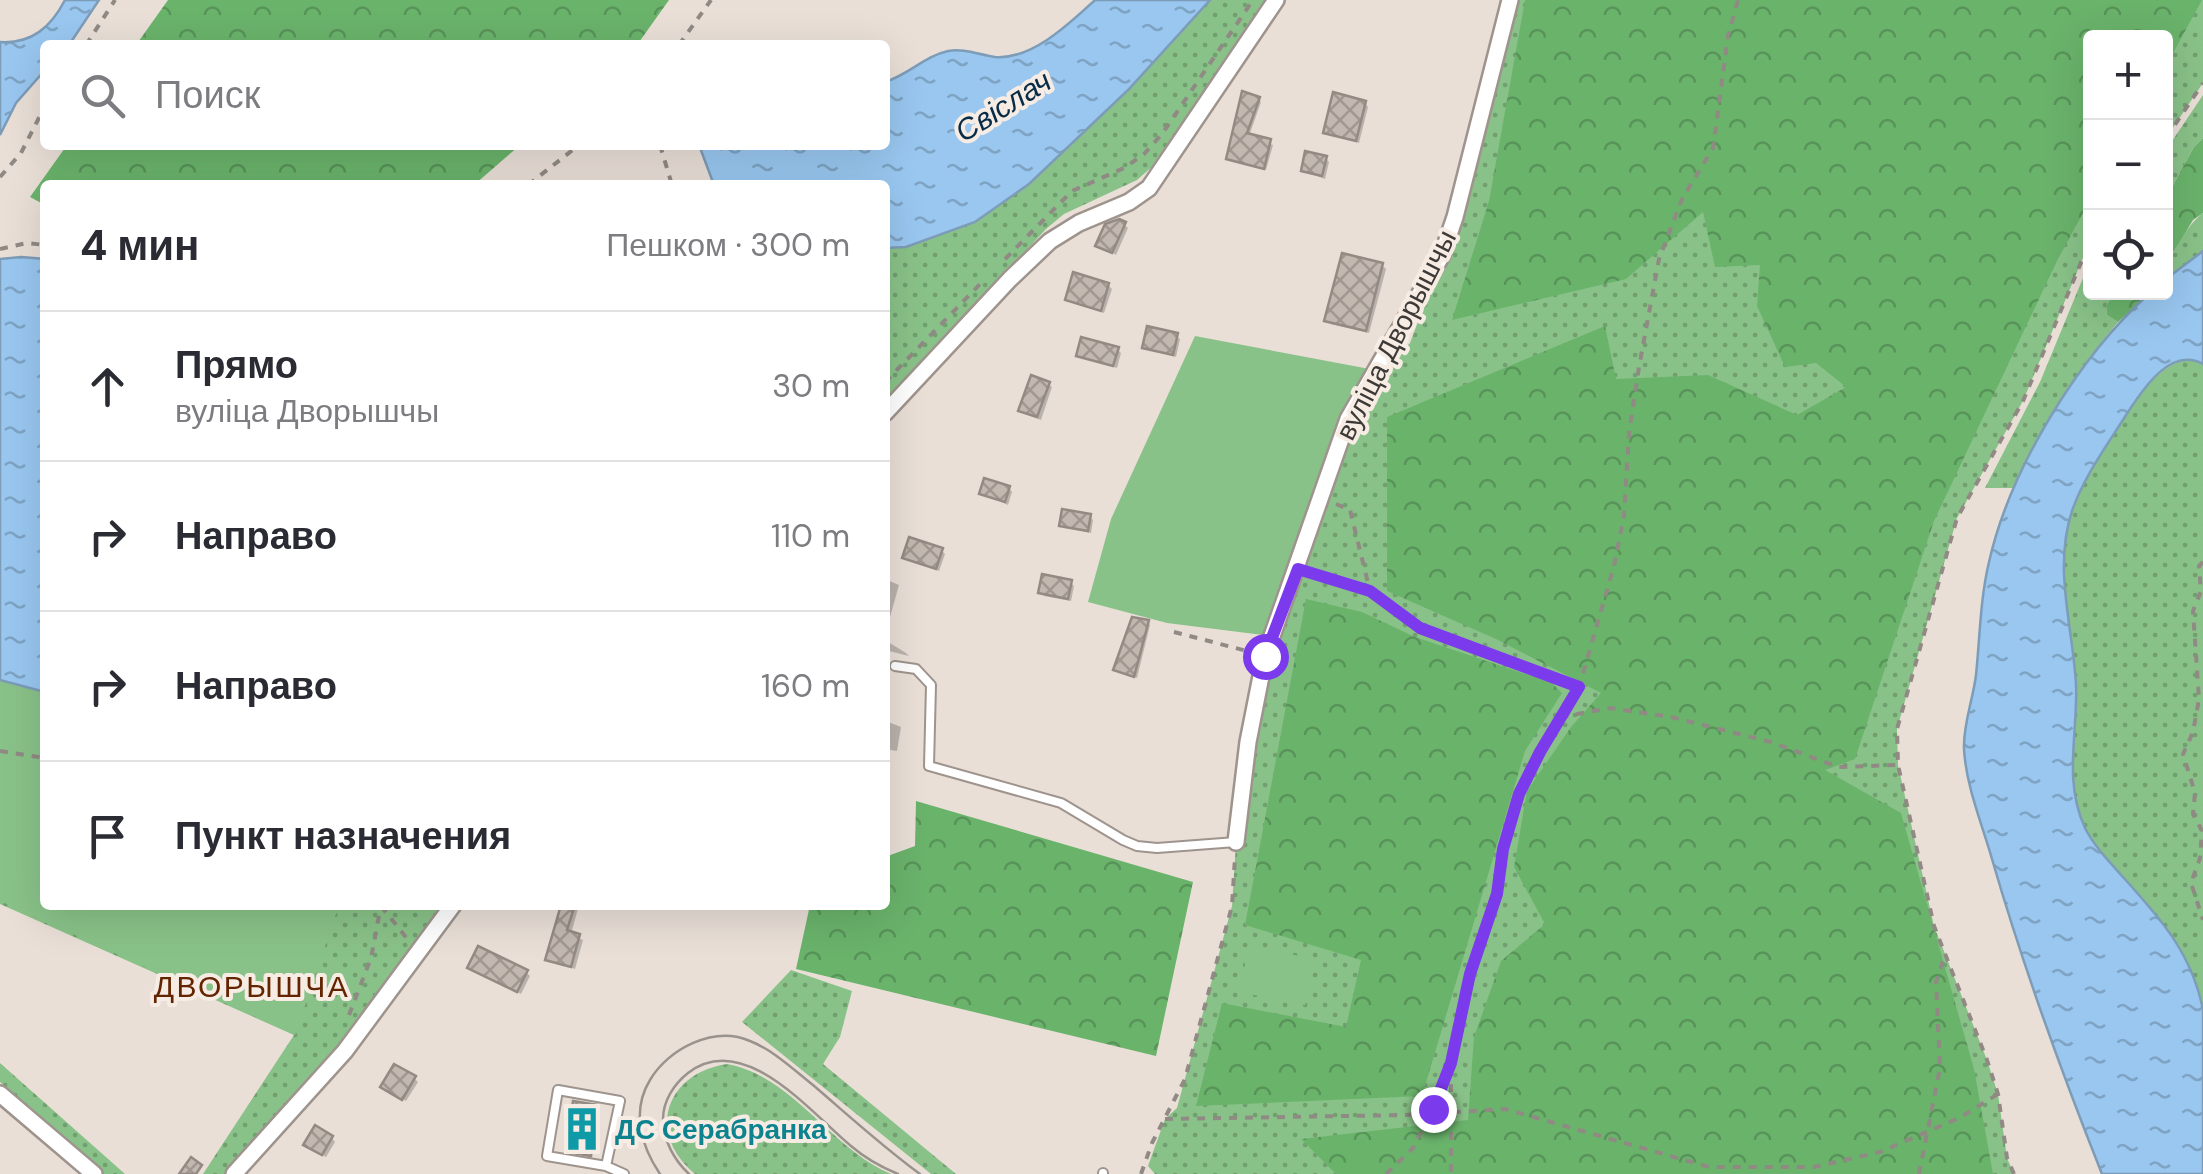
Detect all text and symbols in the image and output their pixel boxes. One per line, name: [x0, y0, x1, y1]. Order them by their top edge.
map controls: [2083, 30, 2173, 300]
button: +: [2083, 30, 2173, 120]
search box: [40, 40, 890, 150]
water label: Свіслач: [948, 61, 1058, 151]
icon: search: [75, 68, 130, 123]
text: Поиск: [155, 70, 260, 120]
button: −: [2083, 120, 2173, 210]
button: locate: [2083, 210, 2173, 300]
text: 4 мин: [80, 218, 199, 273]
text: Пешком · 300 m: [606, 224, 850, 266]
street label: вуліца Дворышчы: [1327, 224, 1465, 446]
text: Прямо: [175, 340, 298, 390]
icon: ahead: [80, 359, 135, 414]
text: 30 m: [772, 365, 850, 407]
text: вуліца Дворышчы: [175, 390, 439, 432]
icon: right: [80, 509, 135, 564]
text: Направо: [175, 511, 337, 561]
text: 110 m: [771, 515, 850, 557]
route start: [1243, 634, 1289, 680]
icon: right: [80, 659, 135, 714]
text: Направо: [175, 661, 337, 711]
text: 160 m: [761, 665, 850, 707]
icon: arrive: [80, 809, 135, 864]
text: Пункт назначения: [175, 811, 511, 861]
district label: ДВОРЫШЧА: [154, 967, 350, 1006]
route end: [1411, 1087, 1457, 1133]
building icon: ДС Серабранка: [558, 1105, 606, 1153]
place label: ДС Серабранка: [615, 1111, 827, 1148]

